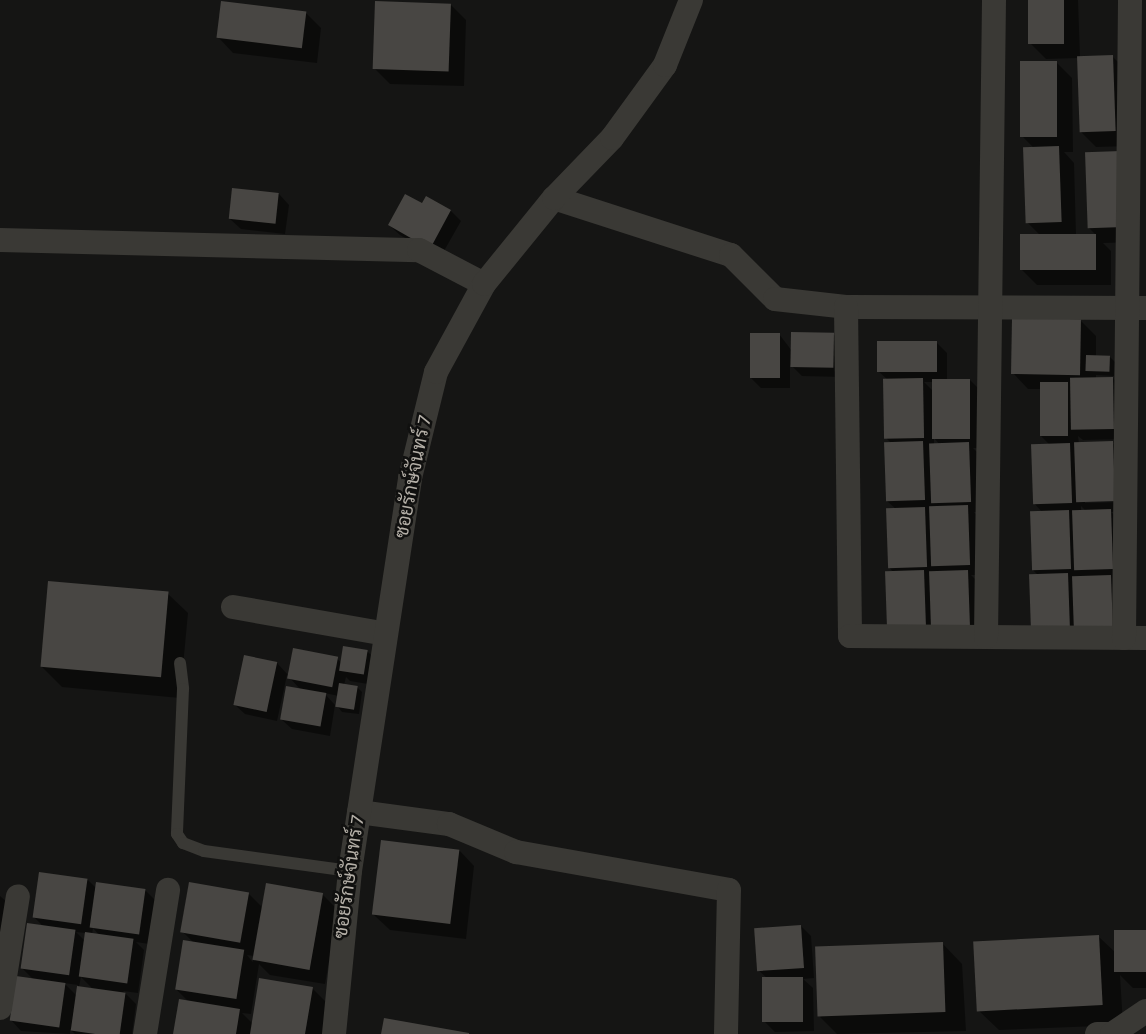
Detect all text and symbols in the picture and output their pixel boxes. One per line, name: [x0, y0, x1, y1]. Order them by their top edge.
street label: ซอยรักษ์จันทร์ 7: [391, 414, 437, 540]
street label: ซอยรักษ์จันทร์ 7: [330, 814, 370, 940]

